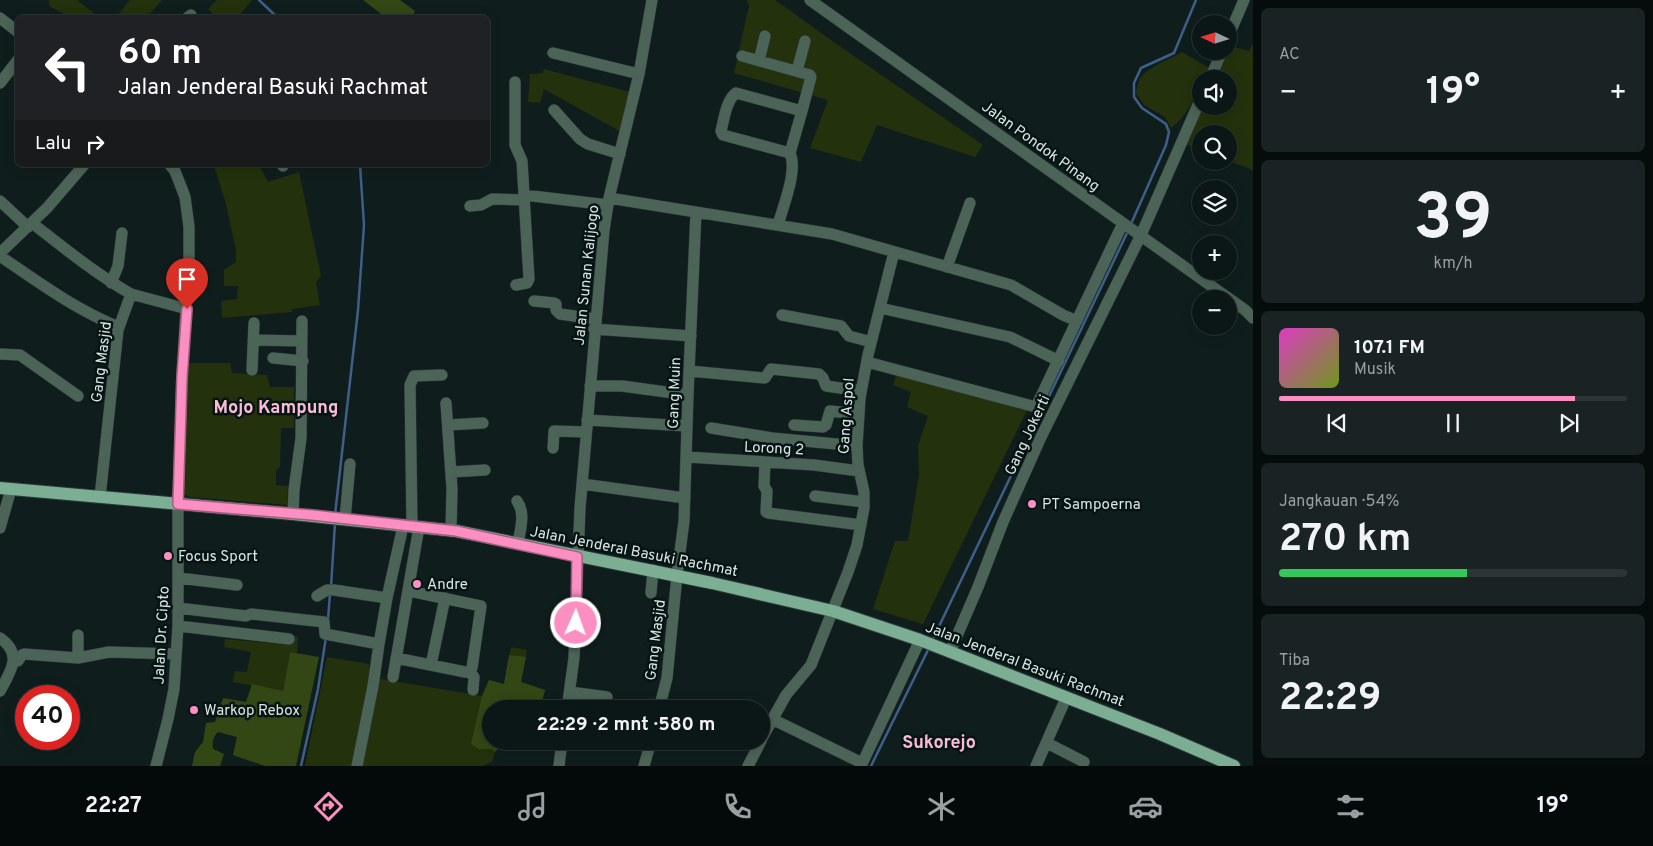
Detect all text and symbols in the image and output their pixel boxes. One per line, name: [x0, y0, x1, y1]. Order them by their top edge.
north arrow: [1192, 15, 1238, 60]
map controls: [1192, 15, 1237, 335]
text: 60 m: [118, 32, 202, 76]
icon: left: [35, 35, 100, 100]
text: AC: [1279, 45, 1300, 65]
text: 19°: [1426, 69, 1480, 118]
button: sound: [1192, 70, 1237, 115]
text: Jalan Jenderal Basuki Rachmat: [118, 75, 428, 102]
text: −: [1279, 76, 1297, 112]
text: +: [1609, 76, 1627, 112]
street label: Jalan Pondok Pinang: [977, 98, 1103, 197]
button: search: [1192, 125, 1237, 170]
icon: right: [81, 130, 109, 158]
text: Lalu: [35, 132, 71, 156]
button: layers: [1192, 180, 1237, 225]
text: 39: [1414, 180, 1492, 262]
street label: Jalan Sunan Kalijogo: [571, 204, 604, 346]
button: +: [1192, 235, 1237, 280]
text: km/h: [1434, 254, 1472, 274]
pin: [166, 258, 208, 309]
icon: arrive: [173, 265, 201, 293]
button: −: [1192, 290, 1237, 335]
street label: Gang Masjid: [88, 321, 117, 404]
text: 107.1 FM: [1354, 336, 1425, 360]
street label: Gang Muin: [665, 357, 686, 429]
text: Musik: [1354, 360, 1396, 380]
street label: Gang Aspol: [835, 377, 860, 455]
street label: Gang Jokerti: [1001, 392, 1055, 479]
district label: Mojo Kampung: [213, 397, 339, 420]
icon: previous: [1323, 409, 1351, 437]
icon: pause: [1439, 409, 1467, 437]
icon: next: [1555, 409, 1583, 437]
street label: Lorong 2: [743, 438, 805, 461]
text: Jangkauan · 54%: [1279, 492, 1400, 512]
place label: PT Sampoerna: [1042, 496, 1141, 515]
marker: PT Sampoerna: [1026, 498, 1038, 510]
text: 270 km: [1279, 516, 1411, 565]
street label: Jalan Jenderal Basuki Rachmat: [528, 523, 739, 582]
place label: Focus Sport: [178, 548, 258, 567]
marker: Focus Sport: [162, 550, 174, 562]
place label: Andre: [427, 576, 468, 595]
marker: Andre: [411, 578, 423, 590]
street label: Jalan Dr. Cipto: [150, 585, 175, 685]
position arrow: [549, 596, 601, 648]
street label: Gang Masjid: [642, 599, 671, 682]
street label: Jalan Jenderal Basuki Rachmat: [922, 619, 1127, 712]
text: Tiba: [1279, 651, 1310, 671]
text: 22:29: [1279, 675, 1381, 724]
speed limit sign: 40: [15, 685, 80, 750]
place label: Warkop Rebox: [204, 702, 300, 721]
marker: Warkop Rebox: [188, 704, 200, 716]
text: 22:29 · 2 mnt · 580 m: [537, 713, 715, 737]
district label: Sukorejo: [902, 732, 976, 755]
icon: directions: [311, 789, 346, 824]
icon: music: [515, 789, 550, 824]
icon: phone: [720, 789, 755, 824]
icon: climate: [924, 789, 959, 824]
icon: car: [1128, 789, 1163, 824]
icon: filters: [1333, 789, 1368, 824]
text: 22:27: [85, 793, 142, 820]
text: 19°: [1537, 793, 1568, 820]

